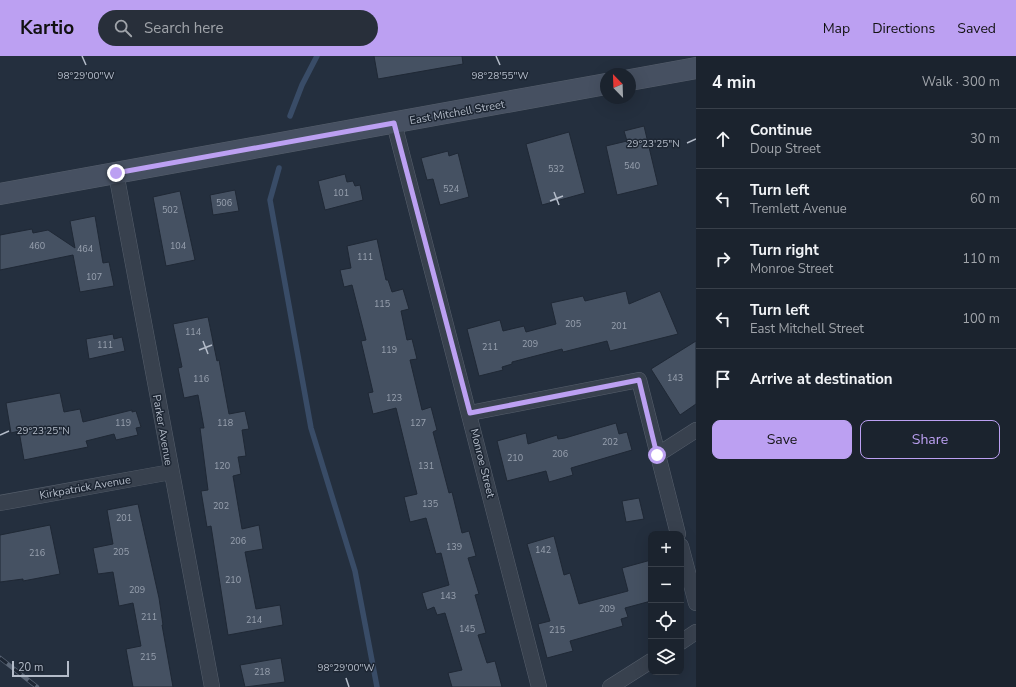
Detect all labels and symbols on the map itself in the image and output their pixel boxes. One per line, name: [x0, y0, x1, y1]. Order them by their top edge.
north arrow: [600, 68, 636, 104]
text: 98°29'00"W: [58, 69, 114, 83]
text: 98°28'55"W: [472, 69, 528, 83]
street label: East Mitchell Street: [408, 97, 506, 128]
text: 29°23'25"N: [626, 137, 680, 151]
house number: 540: [624, 160, 640, 172]
house number: 532: [548, 163, 564, 175]
route end: [107, 164, 125, 182]
house number: 524: [443, 183, 460, 195]
house number: 101: [333, 187, 349, 199]
house number: 506: [216, 197, 232, 209]
house number: 502: [162, 204, 178, 216]
house number: 460: [29, 240, 45, 252]
house number: 104: [170, 240, 187, 252]
house number: 464: [77, 243, 94, 255]
house number: 111: [357, 251, 373, 263]
house number: 107: [86, 271, 102, 283]
house number: 115: [374, 298, 390, 310]
house number: 205: [565, 318, 581, 330]
house number: 201: [611, 320, 627, 332]
house number: 114: [185, 326, 202, 338]
house number: 209: [522, 338, 538, 350]
house number: 111: [97, 339, 113, 351]
house number: 211: [482, 341, 498, 353]
house number: 119: [381, 344, 397, 356]
house number: 143: [667, 372, 683, 384]
house number: 116: [193, 373, 209, 385]
house number: 123: [386, 392, 402, 404]
street label: Parker Avenue: [149, 393, 176, 467]
house number: 119: [115, 417, 131, 429]
house number: 118: [217, 417, 233, 429]
house number: 127: [410, 417, 426, 429]
text: 29°23'25"N: [16, 424, 70, 438]
street label: Monroe Street: [467, 427, 498, 499]
house number: 202: [602, 436, 618, 448]
route start: [648, 446, 666, 464]
house number: 206: [552, 448, 568, 460]
house number: 210: [507, 452, 523, 464]
house number: 120: [214, 460, 230, 472]
house number: 131: [418, 460, 434, 472]
street label: Kirkpatrick Avenue: [38, 472, 132, 503]
house number: 135: [422, 498, 438, 510]
house number: 202: [213, 500, 229, 512]
house number: 201: [116, 512, 132, 524]
house number: 206: [230, 535, 246, 547]
house number: 139: [446, 541, 462, 553]
house number: 142: [535, 544, 551, 556]
house number: 205: [113, 546, 129, 558]
house number: 216: [29, 547, 45, 559]
house number: 210: [225, 574, 241, 586]
house number: 209: [129, 584, 145, 596]
house number: 143: [440, 590, 456, 602]
house number: 209: [599, 603, 615, 615]
house number: 211: [141, 611, 157, 623]
house number: 214: [246, 614, 263, 626]
house number: 145: [459, 623, 475, 635]
house number: 215: [549, 624, 565, 636]
house number: 215: [140, 651, 156, 663]
scale bar: [12, 659, 69, 678]
text: 98°29'00"W: [318, 661, 374, 675]
house number: 218: [254, 666, 270, 678]

